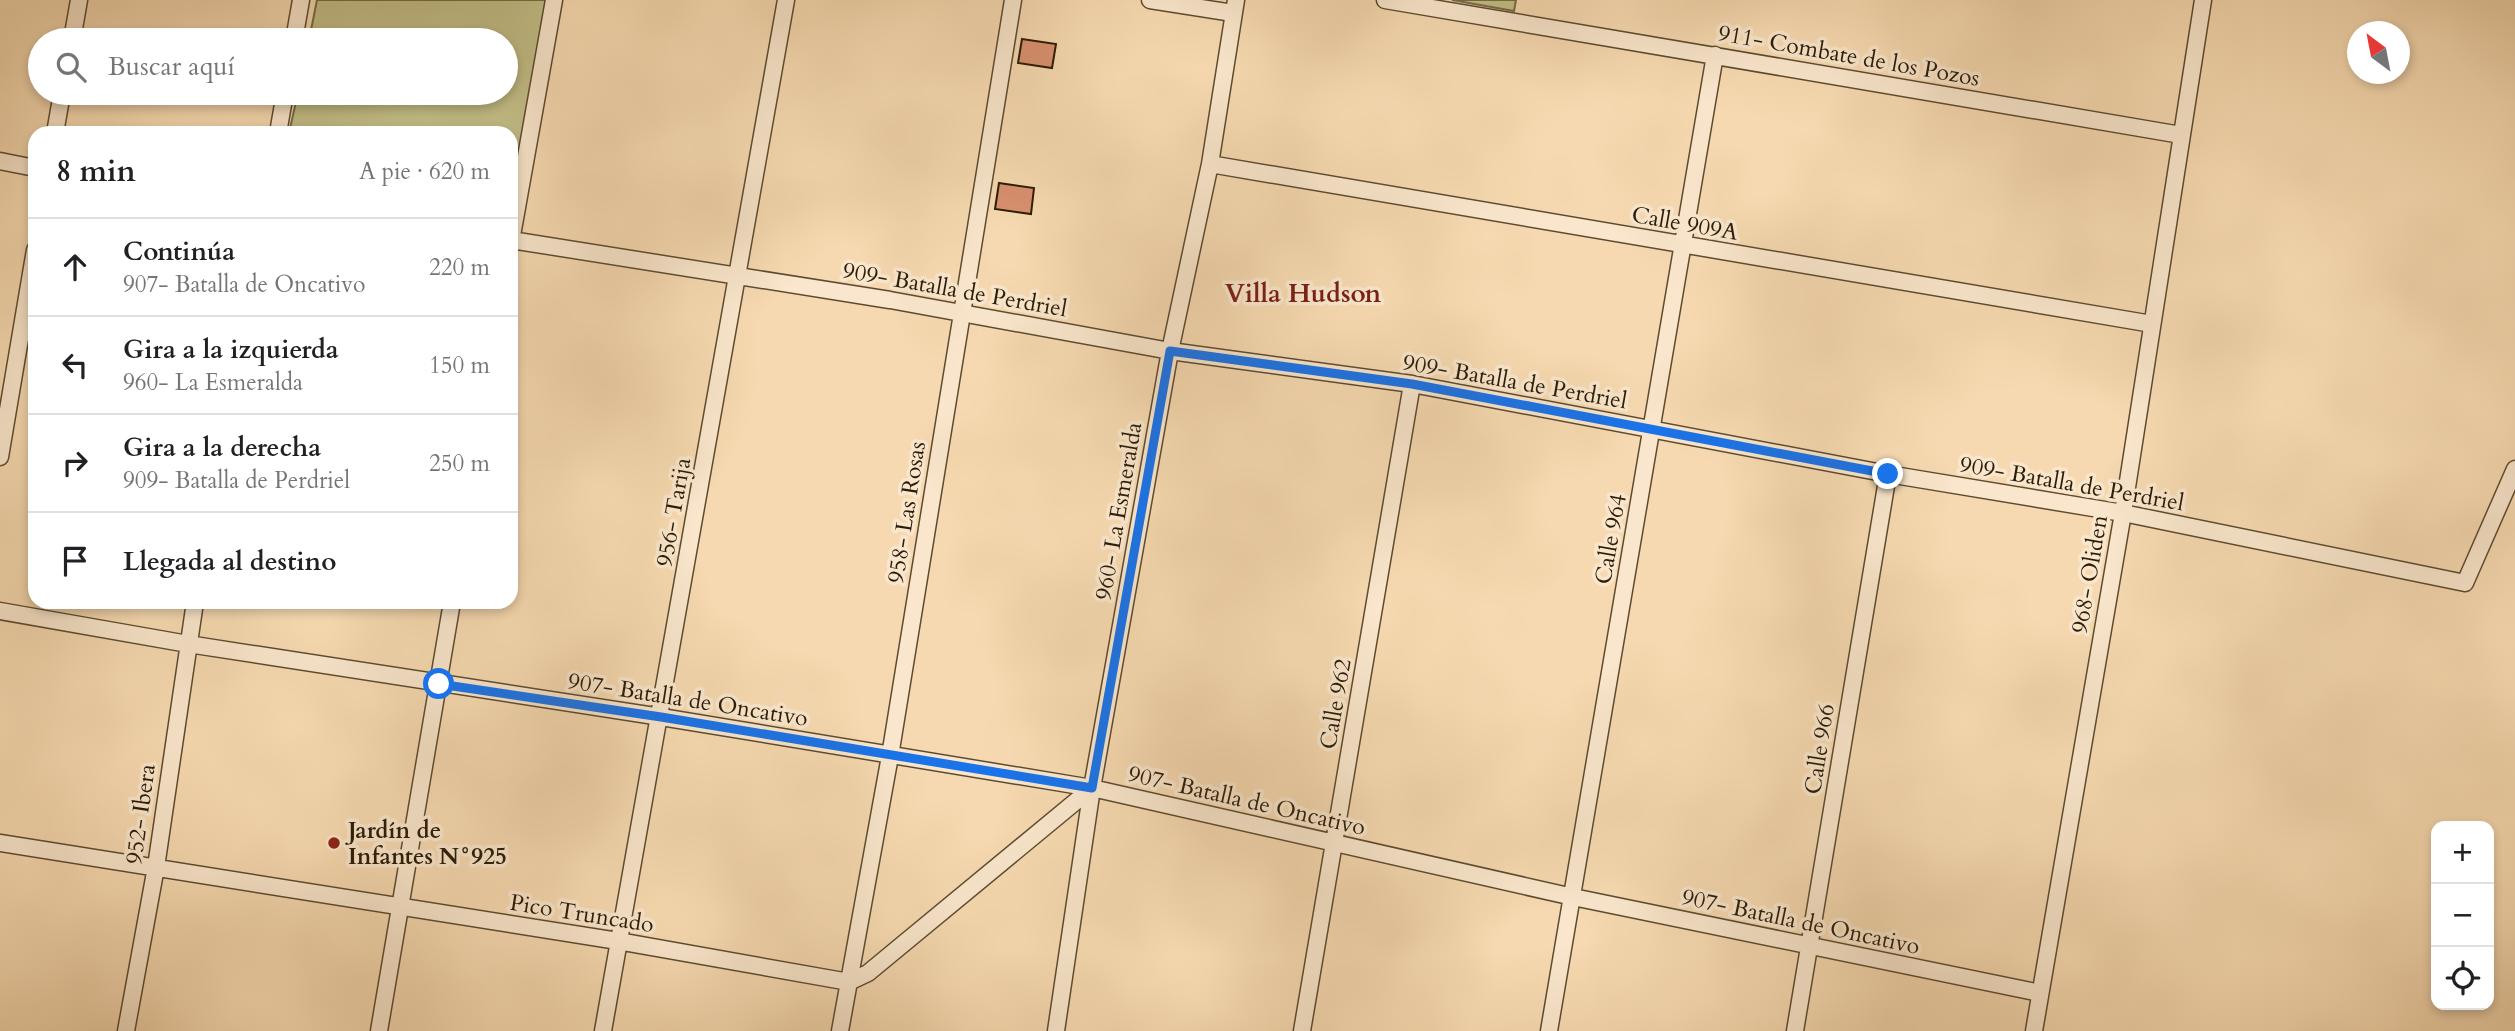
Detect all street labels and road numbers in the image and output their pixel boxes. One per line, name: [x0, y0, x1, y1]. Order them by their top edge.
street label: 911- Combate de los Pozos: [1716, 17, 1982, 94]
street label: Calle 909A: [1629, 199, 1741, 248]
street label: 909- Batalla de Perdriel: [840, 255, 1070, 324]
street label: 909- Batalla de Perdriel: [1400, 347, 1630, 416]
street label: 960- La Esmeralda: [1088, 420, 1149, 602]
street label: 958- Las Rosas: [880, 439, 933, 585]
street label: 909- Batalla de Perdriel: [1957, 449, 2187, 518]
street label: 956- Tarija: [649, 455, 698, 569]
street label: Calle 964: [1587, 491, 1634, 587]
street label: 968- Oliden: [2064, 512, 2115, 636]
street label: Calle 962: [1312, 656, 1359, 752]
street label: 907- Batalla de Oncativo: [566, 665, 810, 734]
street label: Calle 966: [1797, 702, 1842, 797]
street label: 907- Batalla de Oncativo: [1125, 758, 1368, 843]
street label: 952- Ibera: [118, 762, 163, 866]
street label: 907- Batalla de Oncativo: [1679, 881, 1923, 962]
street label: Pico Truncado: [508, 887, 656, 940]

